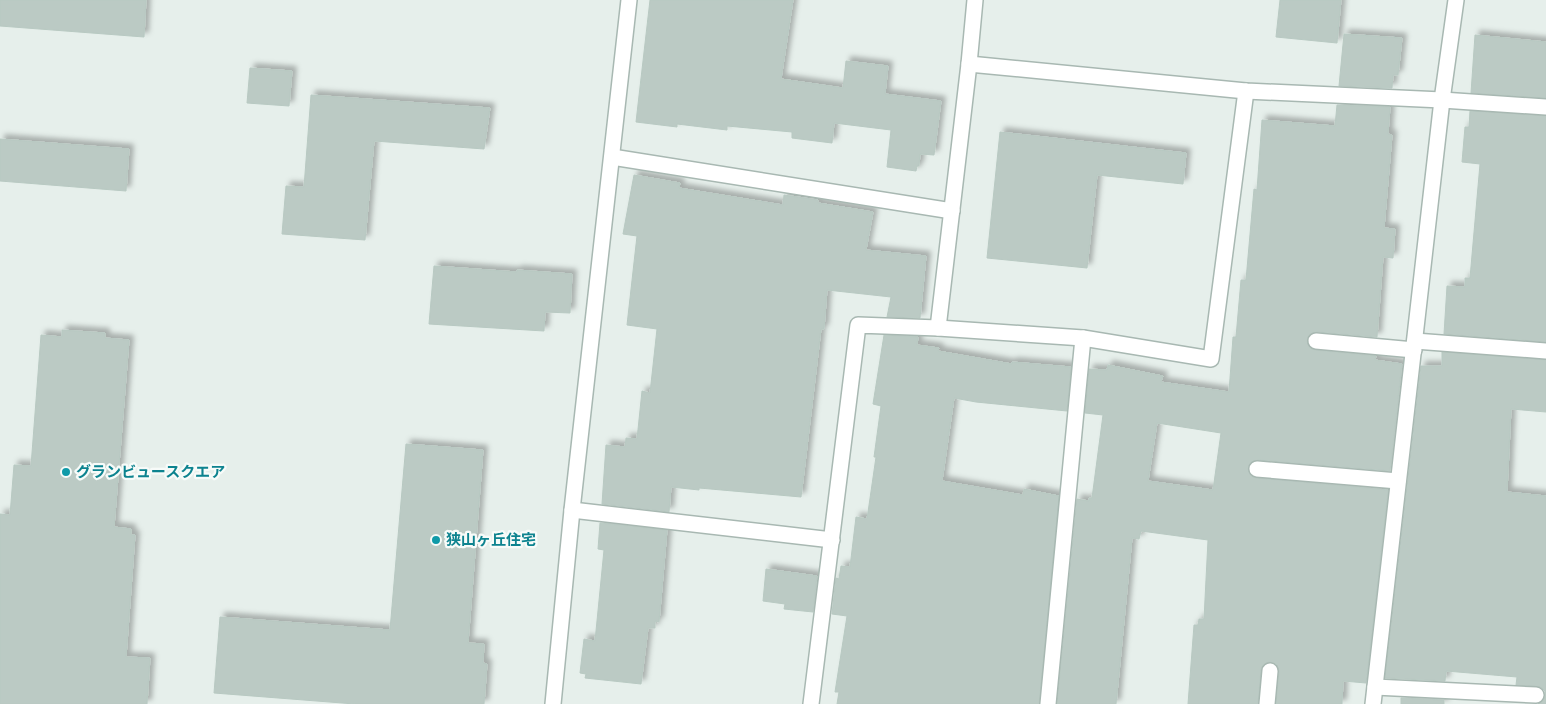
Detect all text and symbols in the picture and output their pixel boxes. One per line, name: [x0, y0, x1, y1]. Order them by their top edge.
place label: グランビュースクエア: [76, 461, 225, 483]
marker: グランビュースクエア: [60, 466, 72, 478]
place label: 狭山ヶ丘住宅: [446, 529, 536, 551]
marker: 狭山ヶ丘住宅: [430, 534, 442, 546]

